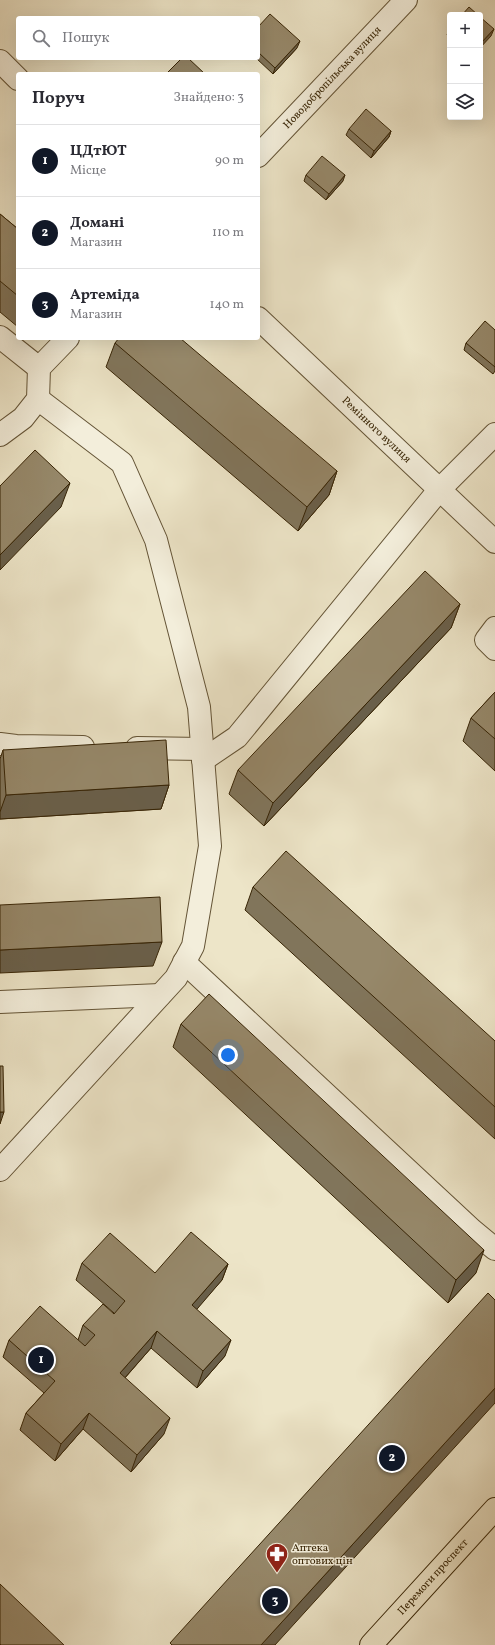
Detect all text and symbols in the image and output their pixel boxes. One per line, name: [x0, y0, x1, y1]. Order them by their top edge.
map controls: [447, 12, 483, 120]
button: +: [447, 12, 483, 48]
search box: [16, 16, 260, 60]
street label: Новодобропільська вулиця: [280, 23, 385, 132]
icon: search: [30, 27, 52, 49]
text: Пошук: [62, 28, 110, 49]
button: −: [447, 48, 483, 84]
button: layers: [447, 84, 483, 120]
text: Поруч: [32, 87, 85, 110]
text: Знайдено: 3: [174, 89, 244, 107]
text: ЦДтЮТ: [70, 141, 127, 162]
text: 1: [42, 152, 48, 170]
text: 90 m: [215, 152, 244, 170]
text: Місце: [70, 162, 106, 180]
text: Домані: [70, 213, 124, 234]
text: 2: [42, 224, 48, 242]
text: 110 m: [212, 224, 244, 242]
text: Магазин: [70, 234, 122, 252]
text: Артеміда: [70, 285, 140, 306]
text: 3: [42, 296, 48, 314]
text: 140 m: [210, 296, 244, 314]
text: Магазин: [70, 306, 122, 324]
street label: Ремінного вулиця: [338, 393, 415, 467]
your location: [218, 1045, 238, 1065]
pin: 1: [28, 1345, 54, 1375]
pin: 2: [379, 1443, 405, 1473]
street label: Перемоги проспект: [394, 1535, 472, 1618]
pharmacy icon: Аптека оптових цін: [264, 1541, 290, 1574]
place label: Аптека оптових цін: [292, 1541, 353, 1569]
pin: 3: [262, 1586, 288, 1616]

